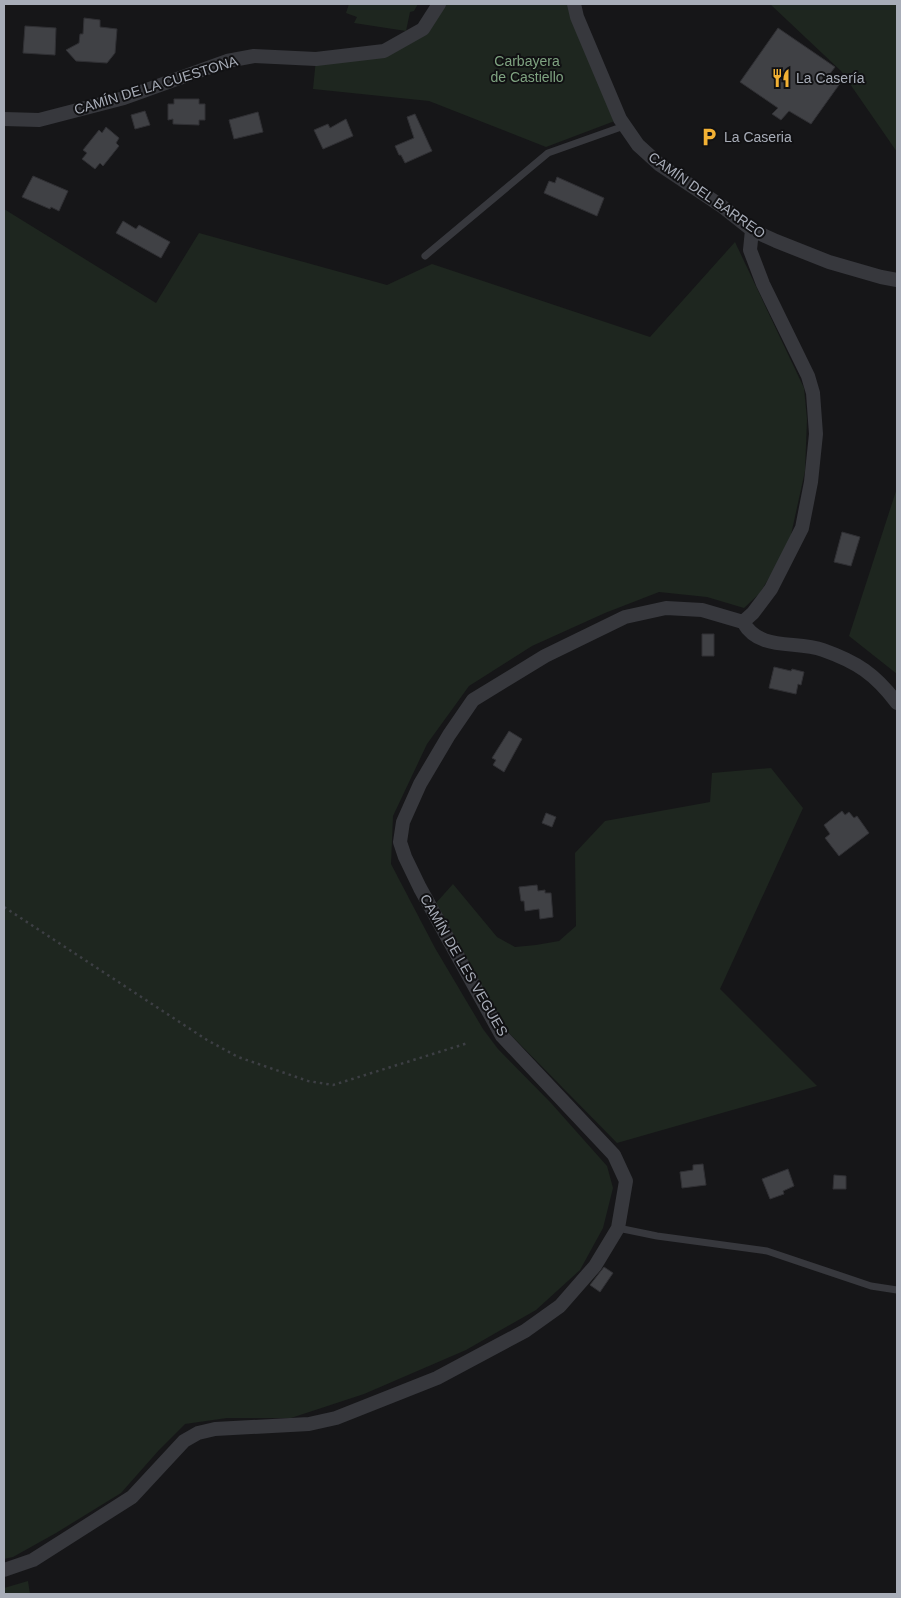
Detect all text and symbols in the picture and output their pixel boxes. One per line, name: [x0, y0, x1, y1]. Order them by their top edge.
street label: CAMÍN DE LA CUESTONA: [72, 52, 240, 118]
park label: Carbayera de Castiello: [490, 53, 564, 85]
restaurant icon: La Casería: [770, 67, 792, 89]
place label: La Casería: [796, 70, 865, 86]
parking icon: La Caseria: [698, 126, 720, 148]
place label: La Caseria: [724, 129, 792, 145]
street label: CAMÍN DEL BARREO: [646, 149, 768, 241]
street label: CAMÍN DE LES VEGUES: [417, 891, 511, 1039]

